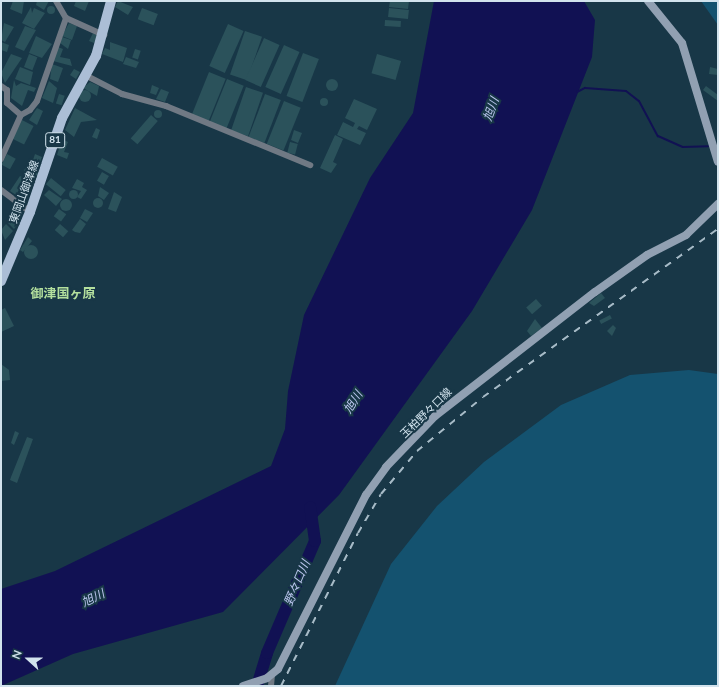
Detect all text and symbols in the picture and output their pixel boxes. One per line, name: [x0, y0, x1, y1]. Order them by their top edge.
water label: 旭川: [480, 95, 502, 123]
road number: 81: [45, 132, 65, 148]
street label: 東岡山御津線: [7, 159, 41, 225]
district label: 御津国ヶ原: [31, 285, 95, 301]
street label: 玉柏野々口線: [398, 385, 454, 441]
water label: 旭川: [341, 388, 365, 416]
water label: 野々口川: [281, 558, 313, 608]
water label: 旭川: [79, 586, 107, 610]
north arrow: [8, 639, 48, 679]
text: N: [9, 648, 24, 661]

